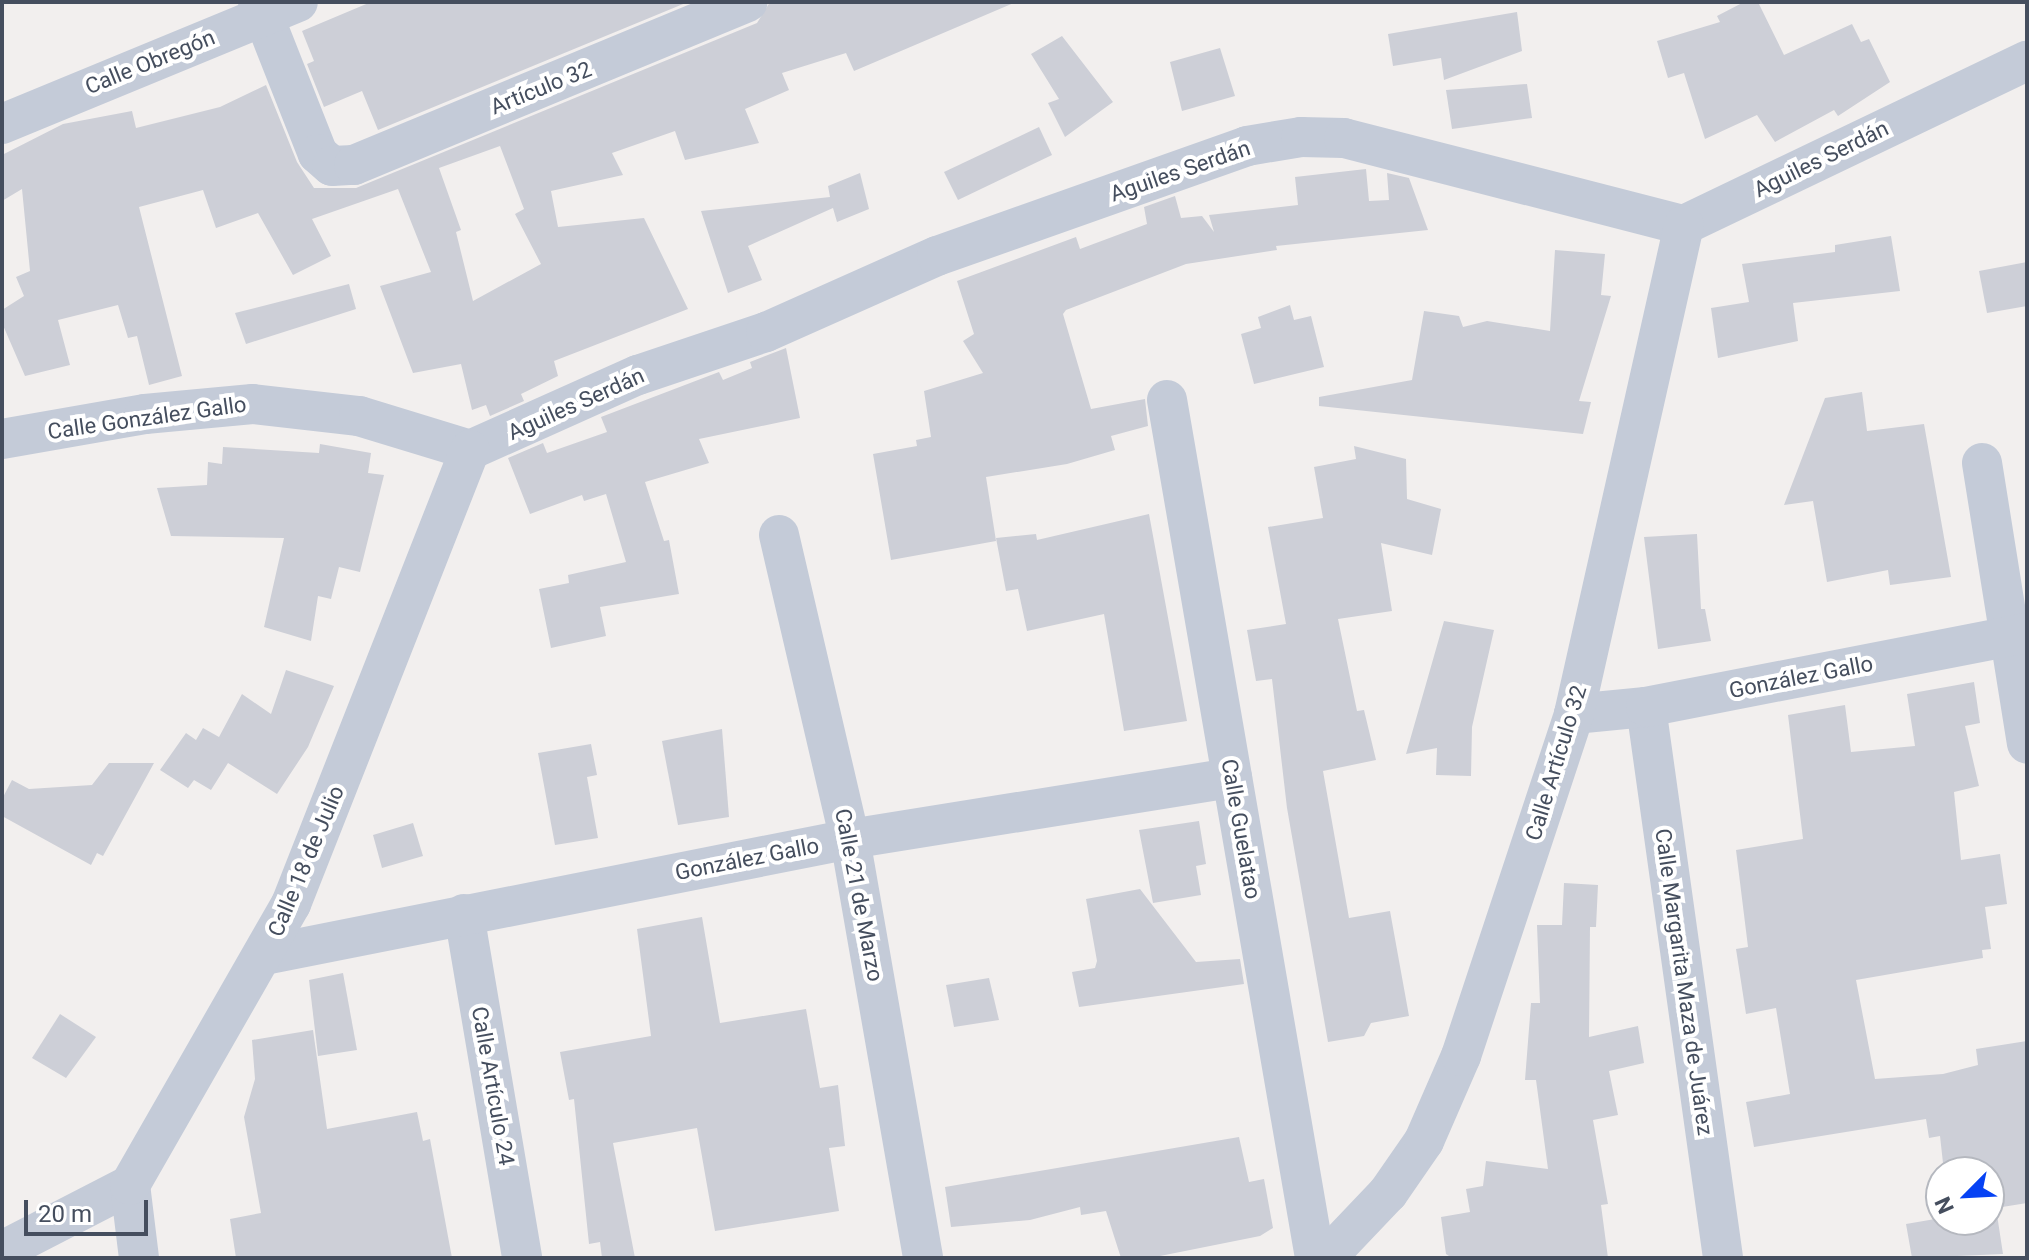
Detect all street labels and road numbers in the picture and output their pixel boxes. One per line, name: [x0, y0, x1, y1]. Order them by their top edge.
street label: Calle Obregón: [81, 24, 219, 100]
street label: Artículo 32: [487, 56, 595, 120]
street label: Aguiles Serdán: [1749, 115, 1893, 203]
street label: Aguiles Serdán: [1106, 135, 1254, 207]
street label: Aguiles Serdán: [504, 362, 648, 446]
street label: Calle González Gallo: [46, 391, 248, 445]
street label: González Gallo: [1727, 650, 1875, 704]
street label: Calle Artículo 32: [1520, 682, 1592, 844]
street label: Calle Guelatao: [1216, 757, 1266, 901]
street label: Calle 18 de Julio: [262, 782, 350, 940]
street label: Calle 21 de Marzo: [829, 806, 889, 984]
street label: Calle Margarita Maza de Juárez: [1649, 827, 1719, 1137]
street label: González Gallo: [673, 832, 821, 886]
street label: Calle Artículo 24: [466, 1005, 520, 1167]

